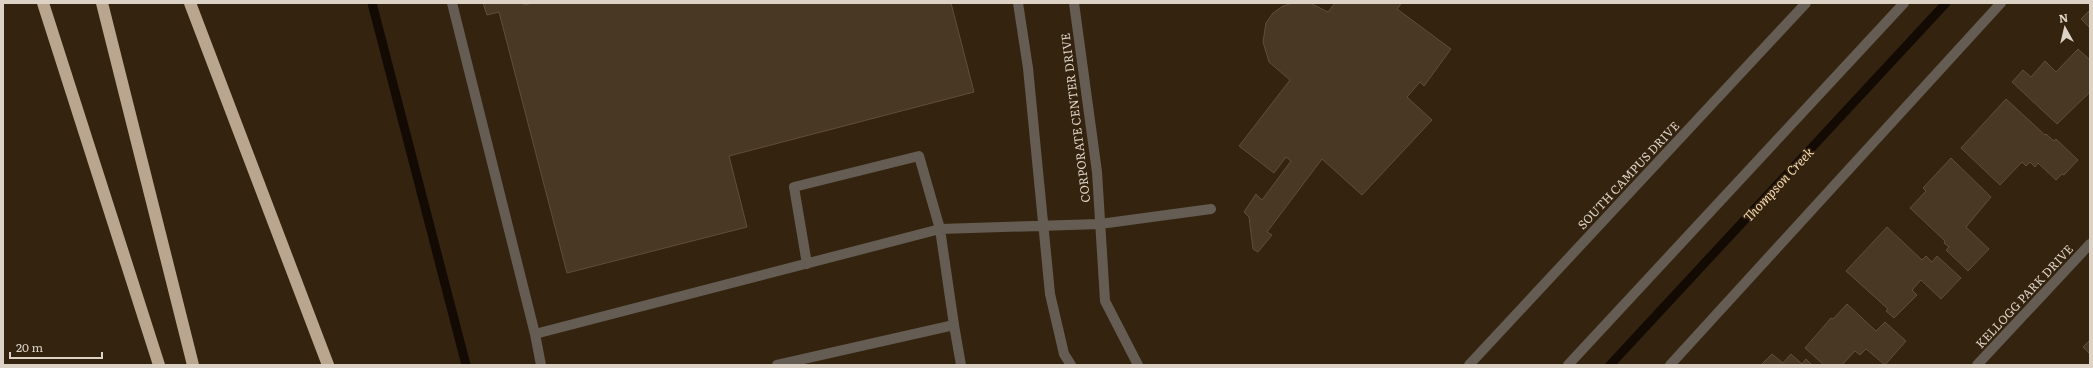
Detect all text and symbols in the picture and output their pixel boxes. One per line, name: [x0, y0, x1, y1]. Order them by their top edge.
north arrow: [2045, 8, 2085, 48]
text: N: [2058, 9, 2069, 26]
street label: CORPORATE CENTER DRIVE: [1056, 32, 1094, 204]
street label: SOUTH CAMPUS DRIVE: [1573, 117, 1683, 233]
water label: Thompson Creek: [1739, 142, 1818, 225]
street label: KELLOGG PARK DRIVE: [1971, 240, 2077, 352]
scale bar: [10, 334, 102, 360]
text: 20 m: [16, 338, 43, 356]

